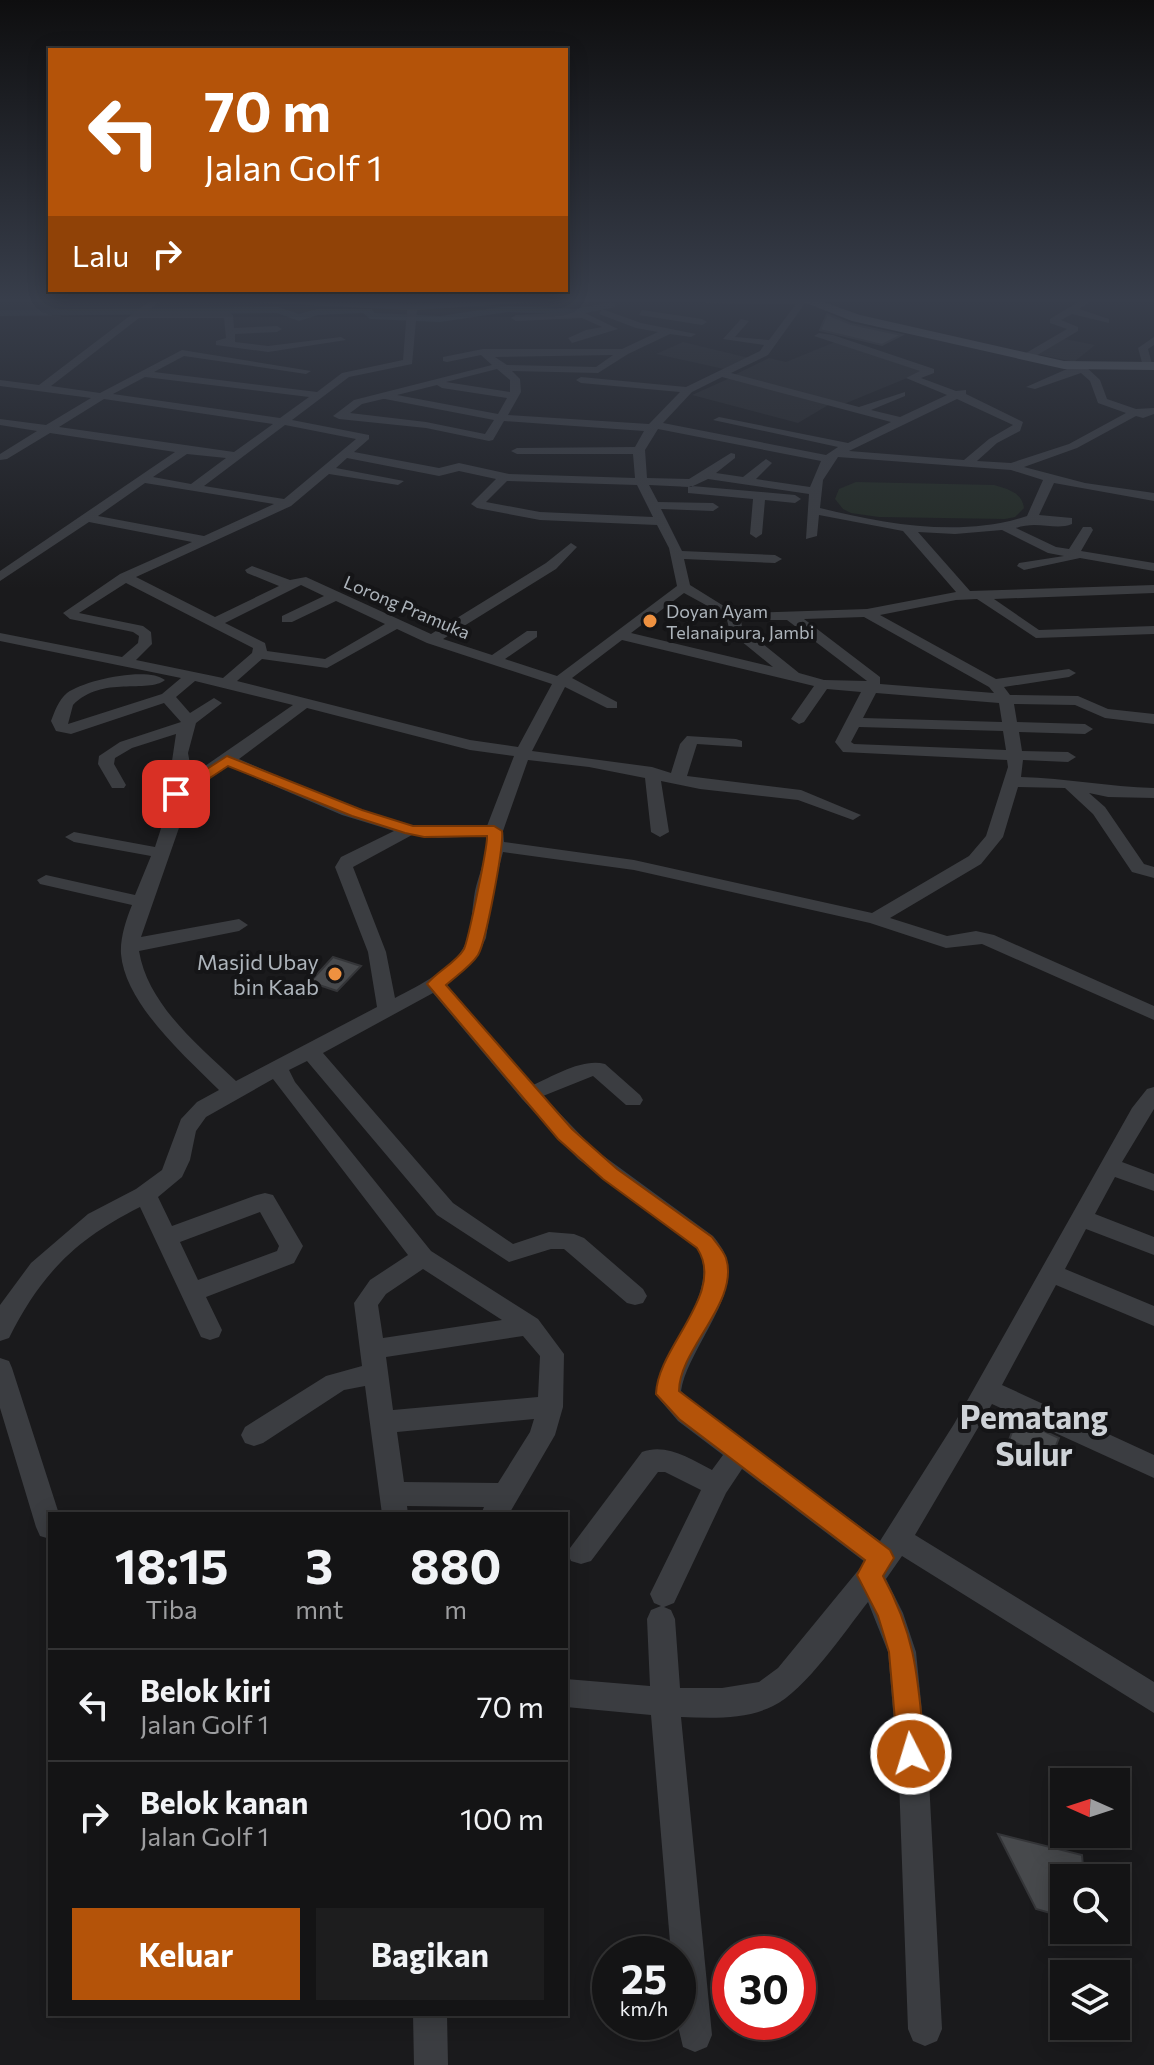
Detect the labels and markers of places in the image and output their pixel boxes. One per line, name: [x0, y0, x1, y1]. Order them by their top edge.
place label: Doyan Ayam Telanaipura, Jambi: [666, 600, 814, 643]
marker: Doyan Ayam Telanaipura, Jambi: [641, 612, 659, 630]
pin: [142, 760, 210, 828]
place label: Masjid Ubay bin Kaab: [197, 948, 319, 1000]
marker: Masjid Ubay bin Kaab: [326, 965, 344, 983]

